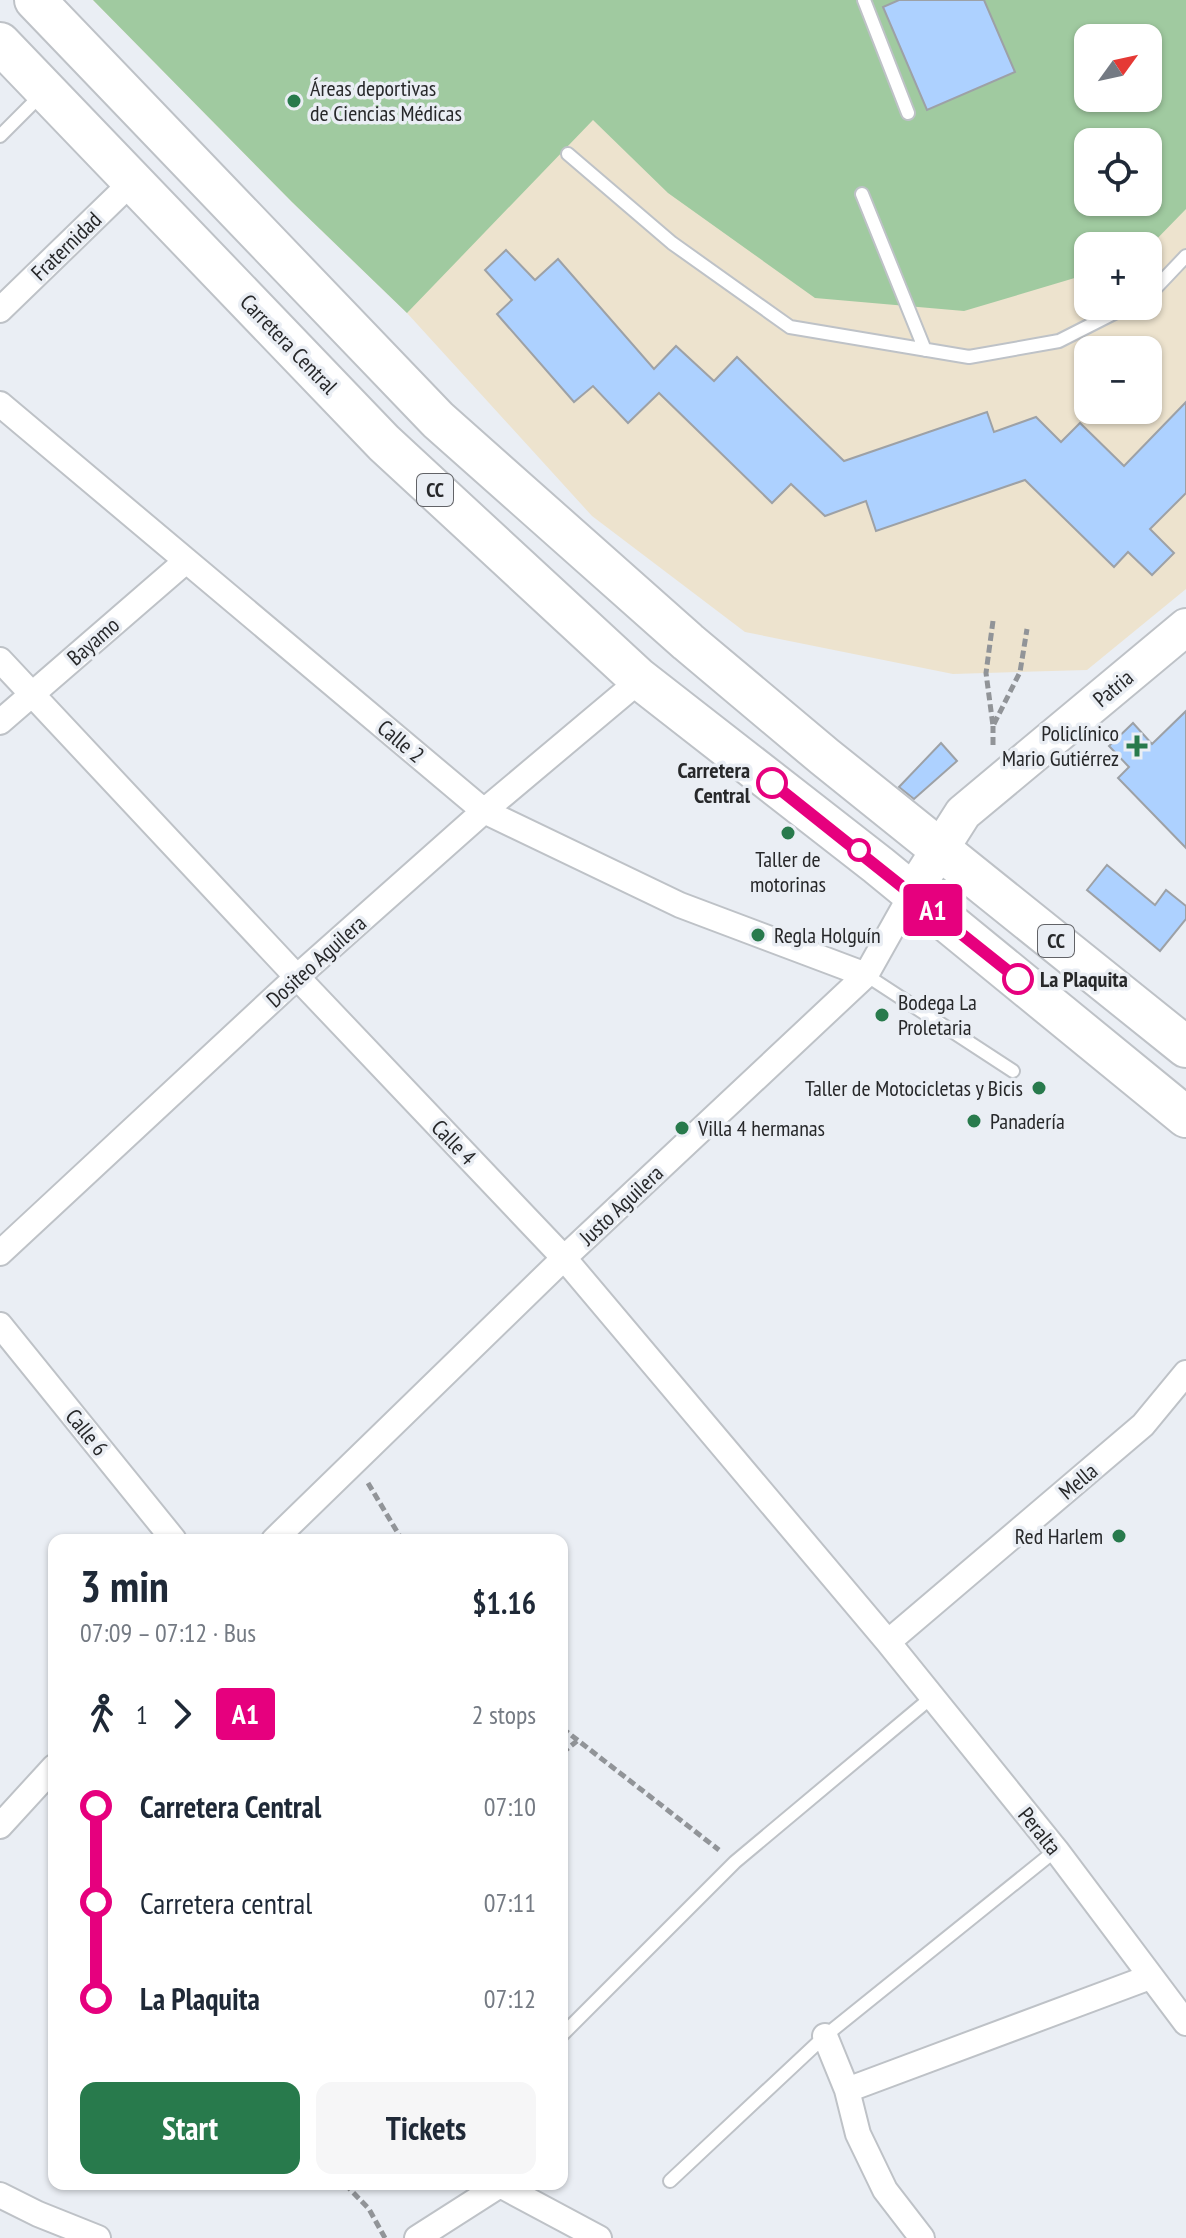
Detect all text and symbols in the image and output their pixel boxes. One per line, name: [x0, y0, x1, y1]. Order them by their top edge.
north arrow: [1074, 24, 1162, 112]
map controls: [1074, 24, 1162, 424]
place label: Áreas deportivas de Ciencias Médicas: [310, 74, 462, 127]
marker: Áreas deportivas de Ciencias Médicas: [285, 92, 303, 110]
button: locate: [1074, 128, 1162, 216]
street label: Fraternidad: [25, 206, 107, 286]
button: +: [1074, 232, 1162, 320]
street label: Carretera Central: [234, 288, 344, 401]
button: −: [1074, 336, 1162, 424]
road number: CC: [417, 474, 453, 506]
street label: Bayamo: [61, 611, 125, 671]
street label: Patria: [1087, 663, 1139, 713]
street label: Calle 2: [372, 713, 430, 769]
place label: Policlínico Mario Gutiérrez: [1002, 719, 1119, 772]
marker: Policlínico Mario Gutiérrez: [1126, 735, 1148, 757]
place label: Carretera Central: [677, 756, 751, 809]
marker: Carretera Central: [757, 768, 787, 798]
marker: Taller de motorinas: [779, 824, 797, 842]
unlabelled marker: [848, 839, 870, 861]
place label: Taller de motorinas: [750, 845, 826, 898]
line badge: A1: [897, 884, 969, 936]
text: A1: [919, 891, 947, 928]
street label: Dositeo Aguilera: [260, 909, 372, 1013]
place label: Regla Holguín: [774, 921, 881, 949]
road number: CC: [1038, 925, 1074, 957]
marker: Regla Holguín: [749, 926, 767, 944]
marker: La Plaquita: [1003, 964, 1033, 994]
place label: La Plaquita: [1040, 965, 1128, 993]
place label: Bodega La Proletaria: [898, 988, 977, 1041]
marker: Bodega La Proletaria: [873, 1006, 891, 1024]
place label: Taller de Motocicletas y Bicis: [805, 1074, 1023, 1102]
marker: Taller de Motocicletas y Bicis: [1030, 1079, 1048, 1097]
place label: Panadería: [990, 1107, 1065, 1135]
marker: Panadería: [965, 1112, 983, 1130]
street label: Calle 4: [426, 1113, 482, 1171]
place label: Villa 4 hermanas: [697, 1114, 825, 1142]
marker: Villa 4 hermanas: [673, 1119, 691, 1137]
street label: Justo Aguilera: [572, 1159, 669, 1252]
street label: Calle 6: [60, 1403, 114, 1461]
street label: Mella: [1053, 1457, 1103, 1505]
place label: Red Harlem: [1015, 1522, 1103, 1550]
marker: Red Harlem: [1110, 1527, 1128, 1545]
text: 3 min: [80, 1557, 169, 1614]
text: $1.16: [472, 1583, 536, 1622]
text: 07:09 – 07:12 · Bus: [80, 1616, 256, 1649]
icon: walk: [80, 1692, 124, 1736]
icon: forward: [160, 1692, 204, 1736]
text: A1: [232, 1695, 259, 1732]
text: 1: [136, 1698, 148, 1731]
text: 2 stops: [472, 1698, 536, 1731]
text: Carretera Central: [140, 1787, 321, 1826]
text: 07:10: [484, 1790, 536, 1823]
street label: Peralta: [1012, 1802, 1068, 1860]
text: Carretera central: [140, 1883, 312, 1922]
text: 07:11: [484, 1886, 536, 1919]
text: La Plaquita: [140, 1979, 260, 2018]
text: 07:12: [484, 1982, 536, 2015]
button: Start: [80, 2082, 300, 2174]
button: Tickets: [316, 2082, 536, 2174]

